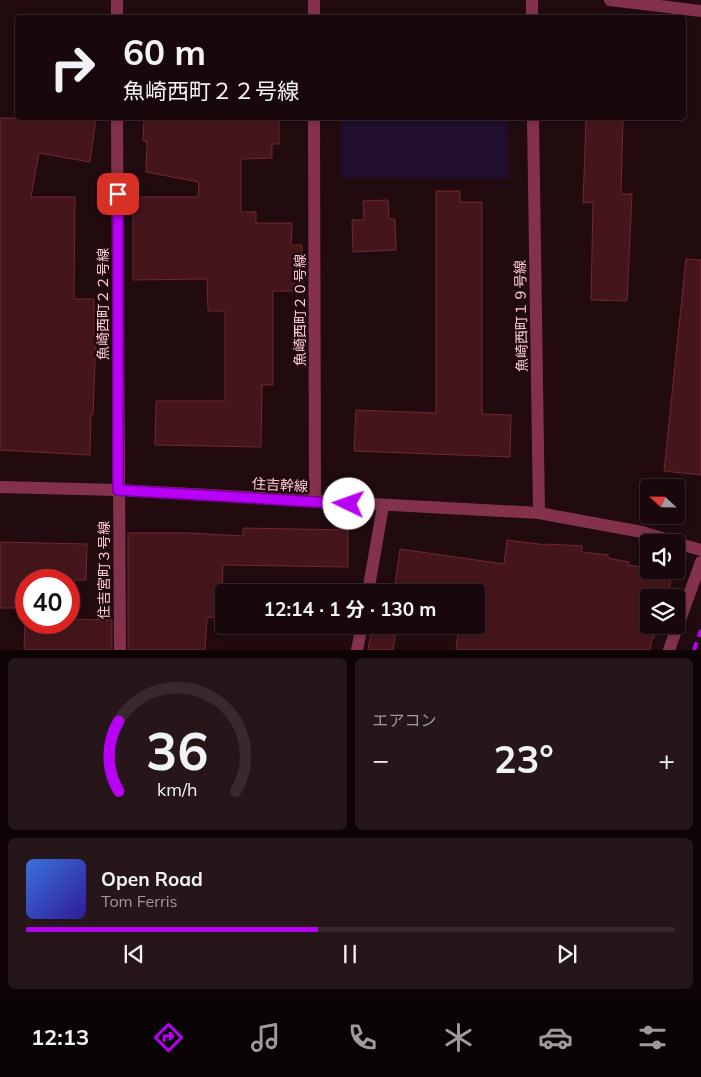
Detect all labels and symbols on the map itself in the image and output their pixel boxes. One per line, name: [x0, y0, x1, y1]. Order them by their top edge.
pin: [97, 173, 139, 215]
street label: 魚崎西町２２号線: [94, 248, 112, 360]
street label: 魚崎西町２０号線: [291, 254, 309, 366]
street label: 魚崎西町１９号線: [511, 260, 531, 372]
street label: 住吉幹線: [252, 475, 308, 495]
position arrow: [322, 477, 374, 529]
north arrow: [640, 479, 685, 524]
street label: 住吉宮町３号線: [95, 521, 113, 619]
speed limit sign: 40: [15, 569, 80, 634]

